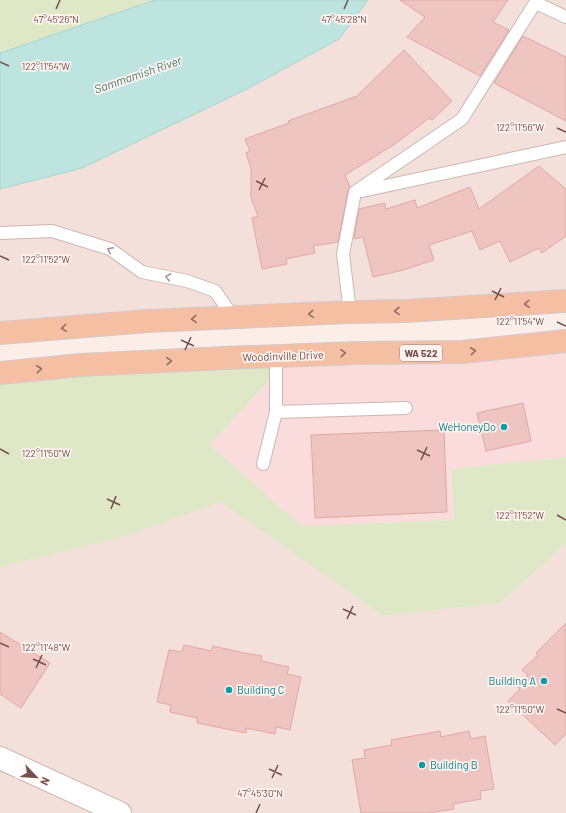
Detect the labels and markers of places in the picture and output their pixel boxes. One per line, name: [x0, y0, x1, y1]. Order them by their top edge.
place label: WeHoneyDo: [438, 420, 496, 433]
marker: WeHoneyDo: [499, 422, 509, 432]
place label: Building A: [489, 674, 536, 687]
marker: Building A: [539, 676, 549, 686]
place label: Building C: [237, 683, 284, 696]
marker: Building C: [224, 685, 234, 695]
place label: Building B: [430, 758, 478, 771]
marker: Building B: [417, 760, 427, 770]

